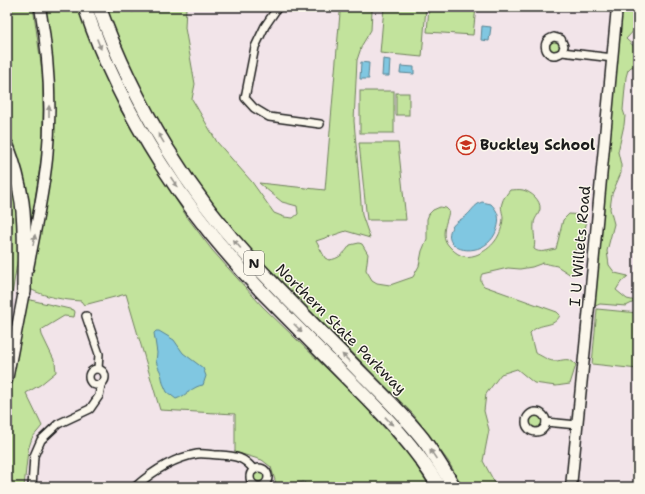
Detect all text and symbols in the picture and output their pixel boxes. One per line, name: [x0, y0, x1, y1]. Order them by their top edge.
one-way arrow: [96, 38, 102, 50]
one-way arrow: [46, 104, 52, 117]
one-way arrow: [158, 132, 165, 144]
school or university icon: Buckley School: [455, 134, 477, 156]
place label: Buckley School: [480, 135, 595, 155]
one-way arrow: [170, 177, 178, 187]
street label: I U Willets Road: [565, 184, 595, 307]
one-way arrow: [31, 234, 37, 246]
one-way arrow: [232, 238, 241, 249]
road number: N: [244, 251, 264, 275]
street label: Northern State Parkway: [271, 259, 411, 399]
one-way arrow: [293, 324, 303, 333]
one-way arrow: [341, 353, 351, 363]
one-way arrow: [385, 416, 394, 426]
one-way arrow: [429, 449, 437, 459]

